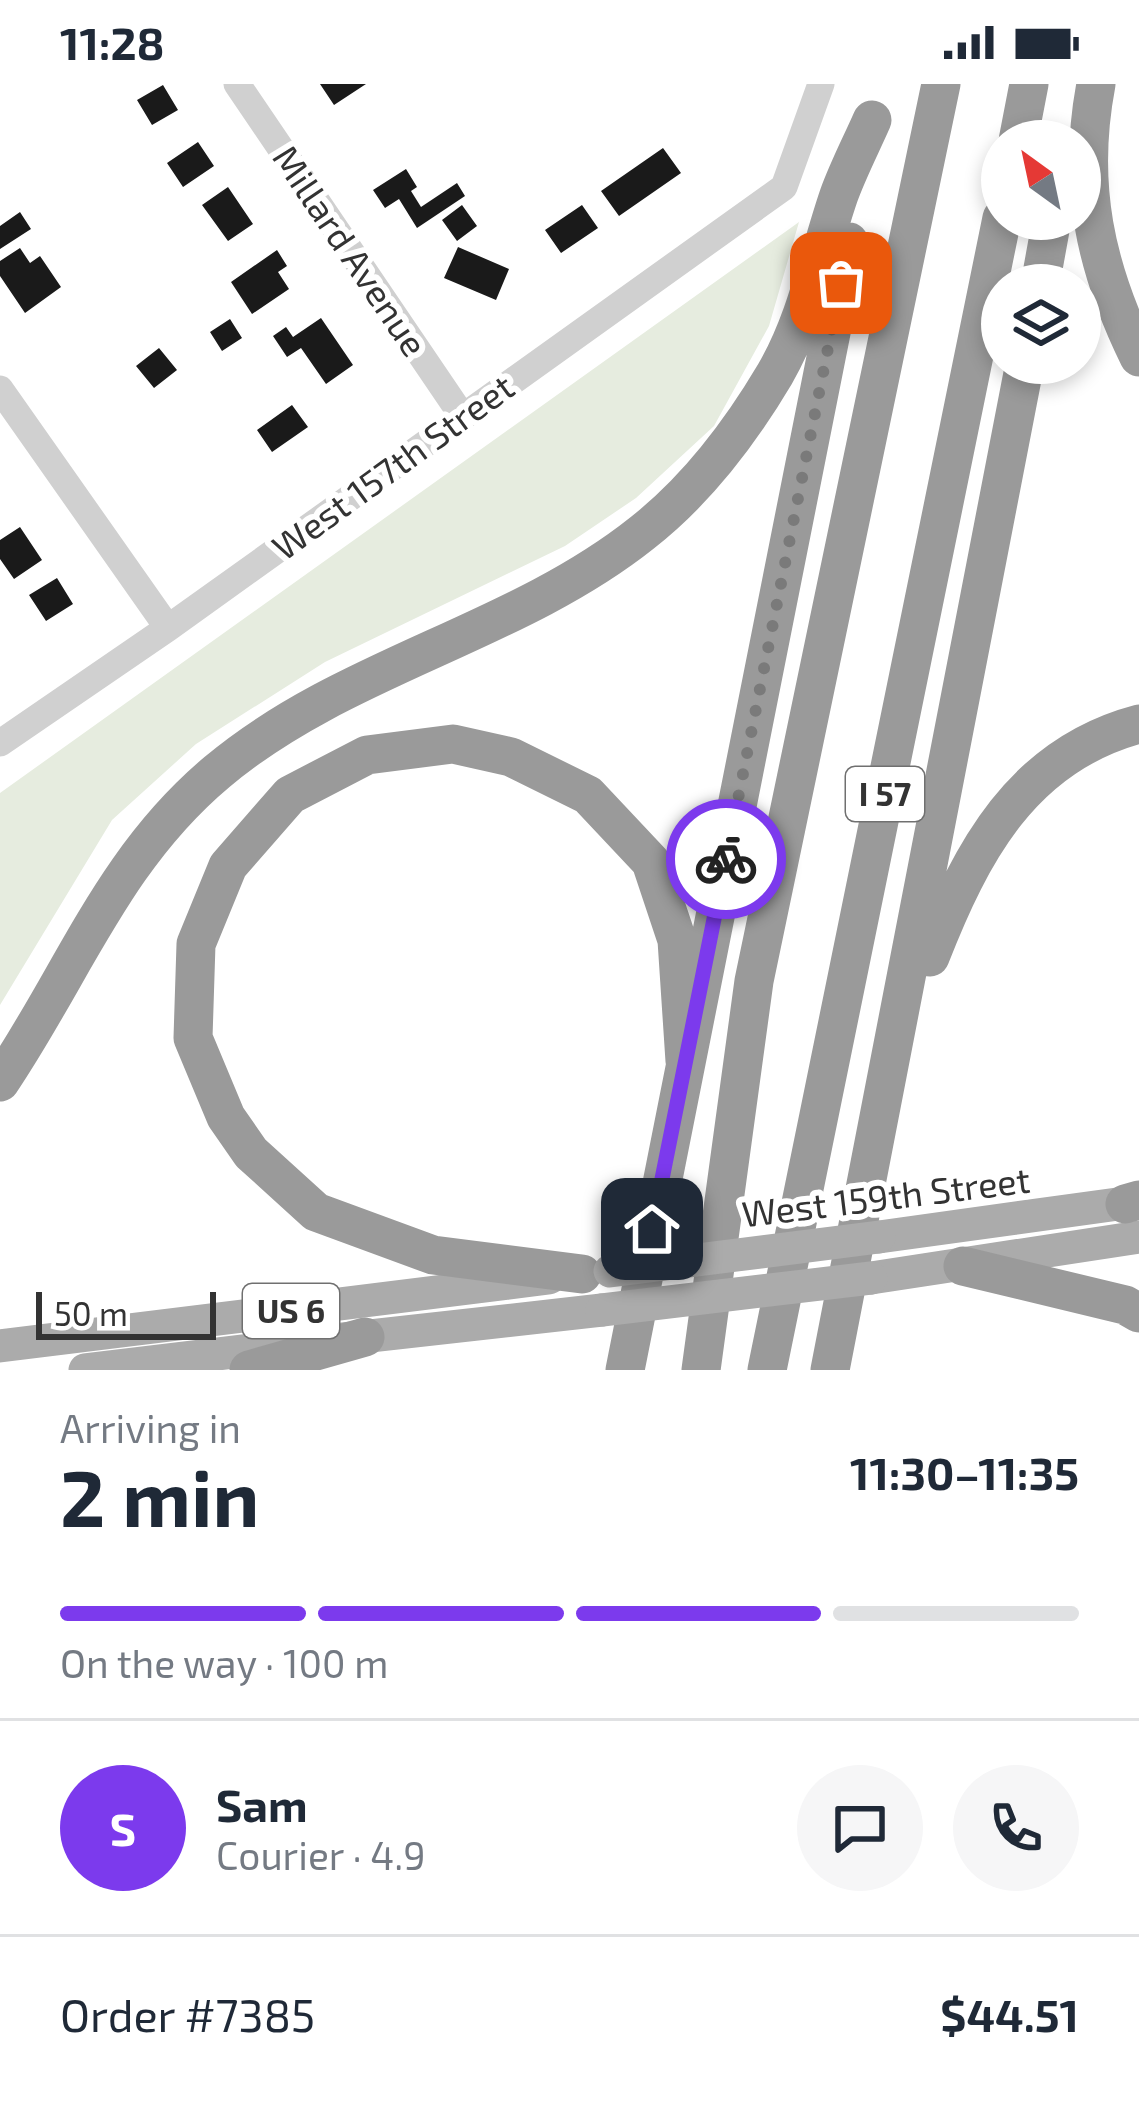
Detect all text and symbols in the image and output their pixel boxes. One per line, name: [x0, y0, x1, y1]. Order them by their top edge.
text: 11:28: [60, 15, 165, 69]
north arrow: [981, 120, 1101, 240]
map controls: [981, 120, 1101, 384]
street label: Millard Avenue: [265, 137, 437, 363]
pin: [790, 232, 892, 334]
icon: bag: [808, 250, 874, 316]
button: layers: [981, 264, 1101, 384]
street label: West 157th Street: [263, 364, 521, 568]
road number: I 57: [846, 767, 924, 821]
courier: [666, 799, 786, 919]
icon: bike: [693, 826, 759, 892]
street label: West 159th Street: [739, 1157, 1032, 1235]
pin: [601, 1178, 703, 1280]
icon: home: [619, 1196, 685, 1262]
road number: US 6: [243, 1284, 339, 1338]
scale bar: [36, 1286, 216, 1339]
text: 50 m: [54, 1293, 128, 1333]
text: Arriving in: [60, 1404, 241, 1451]
text: 11:30–11:35: [850, 1445, 1079, 1499]
text: 2 min: [60, 1449, 259, 1543]
text: On the way · 100 m: [60, 1639, 388, 1686]
button: chat: [797, 1765, 923, 1891]
button: phone: [953, 1765, 1079, 1891]
text: Sam: [216, 1777, 308, 1831]
text: S: [110, 1801, 136, 1855]
text: Courier · 4.9: [216, 1831, 426, 1878]
text: Order #7385: [60, 1987, 315, 2041]
text: $44.51: [940, 1987, 1079, 2041]

